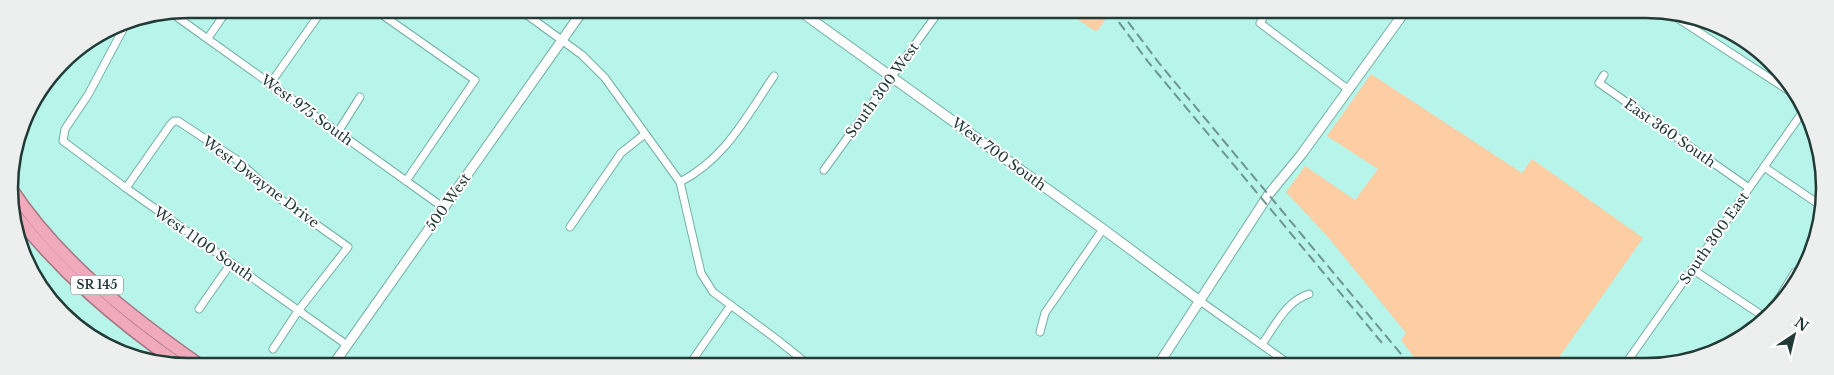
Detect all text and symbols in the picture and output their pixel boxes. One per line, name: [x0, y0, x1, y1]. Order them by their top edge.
street label: South 300 West: [841, 38, 923, 141]
street label: West 975 South: [257, 70, 357, 150]
street label: East 360 South: [1621, 95, 1720, 171]
street label: West 700 South: [947, 113, 1050, 195]
street label: West Dwayne Drive: [198, 132, 323, 232]
street label: 500 West: [422, 169, 475, 234]
street label: South 300 East: [1675, 188, 1753, 288]
street label: West 1100 South: [150, 202, 258, 285]
road number: SR 145: [71, 276, 123, 294]
north arrow: [1769, 310, 1819, 360]
text: N: [1791, 313, 1812, 336]

